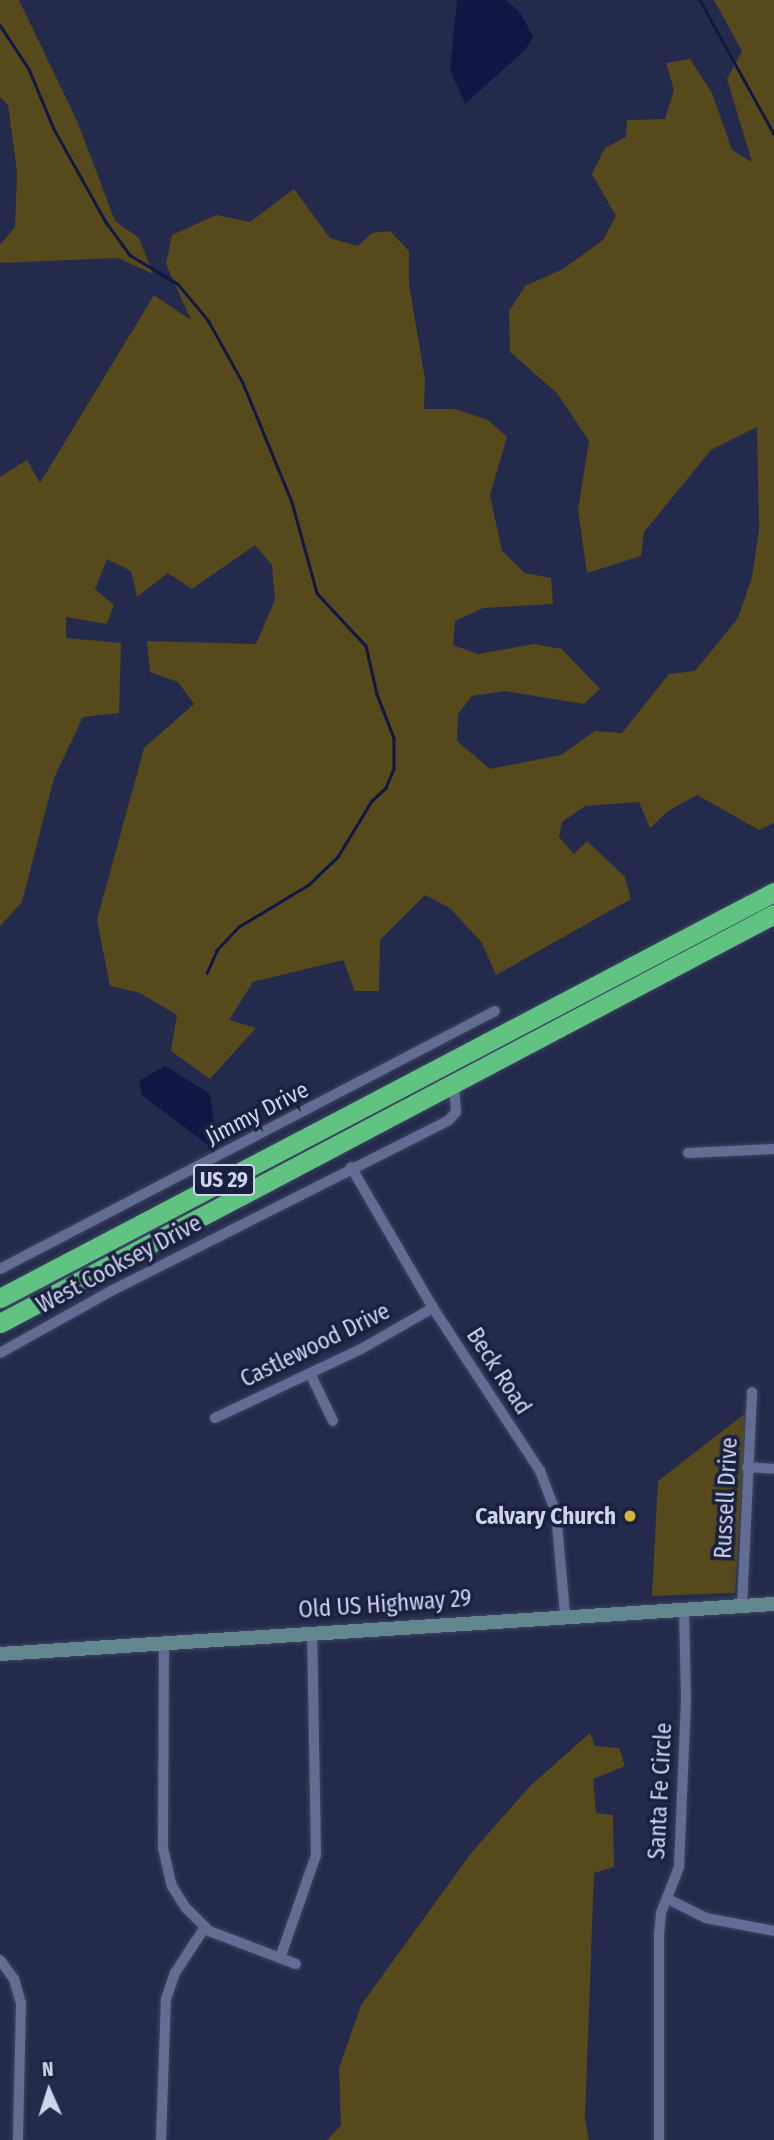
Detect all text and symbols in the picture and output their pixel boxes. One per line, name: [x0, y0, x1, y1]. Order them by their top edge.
street label: Jimmy Drive: [201, 1075, 313, 1151]
road number: US 29: [192, 1162, 256, 1198]
street label: West Cooksey Drive: [32, 1209, 206, 1319]
street label: Castlewood Drive: [236, 1297, 394, 1393]
street label: Beck Road: [461, 1323, 537, 1419]
street label: Russell Drive: [709, 1437, 743, 1559]
place label: Calvary Church: [475, 1502, 616, 1530]
marker: Calvary Church: [622, 1508, 638, 1524]
street label: Old US Highway 29: [298, 1584, 472, 1624]
street label: Santa Fe Circle: [643, 1722, 677, 1860]
north arrow: [14, 2056, 84, 2126]
text: N: [42, 2058, 54, 2081]

